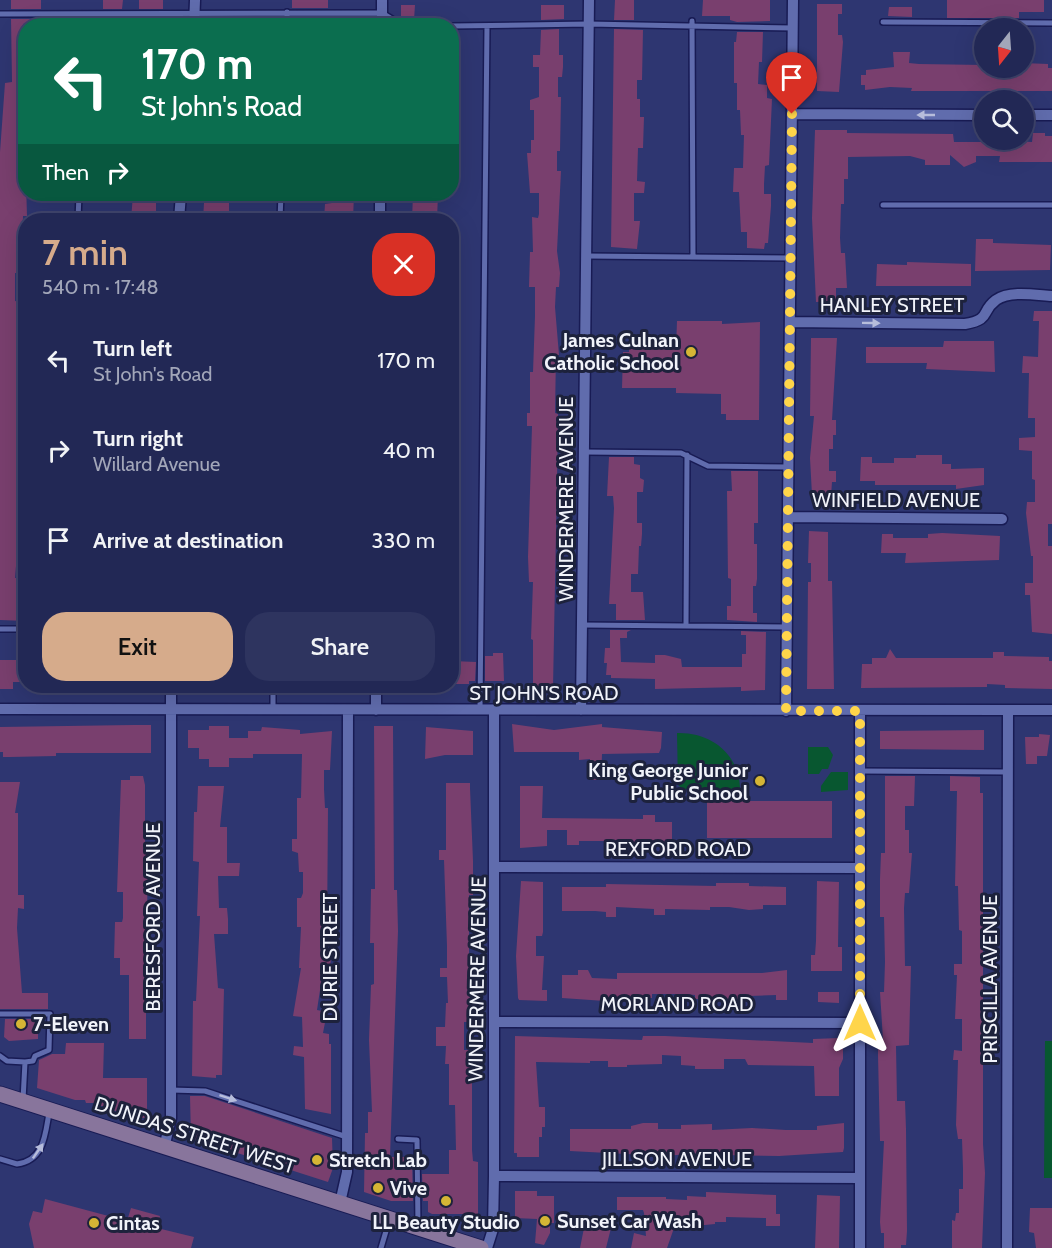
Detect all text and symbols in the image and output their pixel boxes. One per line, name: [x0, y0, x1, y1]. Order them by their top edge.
north arrow: [974, 18, 1034, 78]
map controls: [974, 18, 1034, 150]
text: 170 m: [141, 38, 253, 90]
icon: left: [42, 42, 120, 120]
pin: [766, 52, 817, 114]
icon: arrive: [775, 61, 808, 94]
text: St John's Road: [141, 90, 302, 123]
button: search: [974, 90, 1034, 150]
one-way arrow: [916, 110, 935, 120]
icon: right: [101, 156, 134, 189]
text: Then: [42, 159, 89, 186]
text: 7 min: [42, 230, 128, 274]
button: close: [372, 233, 435, 296]
text: 540 m · 17:48: [42, 275, 159, 299]
street label: HANLEY STREET: [820, 293, 965, 317]
one-way arrow: [861, 318, 880, 328]
place label: James Culnan Catholic School: [544, 328, 679, 375]
text: Turn left: [93, 335, 172, 362]
icon: left: [42, 344, 75, 377]
marker: James Culnan Catholic School: [684, 345, 698, 359]
text: 170 m: [377, 347, 435, 374]
text: St John's Road: [93, 362, 212, 386]
street label: WINDERMERE AVENUE: [554, 397, 578, 601]
text: Turn right: [93, 425, 183, 452]
icon: right: [42, 434, 75, 467]
text: 40 m: [383, 437, 435, 464]
text: Willard Avenue: [93, 452, 220, 476]
street label: WINFIELD AVENUE: [812, 488, 980, 512]
icon: arrive: [42, 524, 75, 557]
text: Arrive at destination: [93, 527, 283, 554]
text: 330 m: [372, 527, 435, 554]
button: Exit: [42, 612, 233, 681]
button: Share: [245, 612, 435, 681]
street label: ST JOHN'S ROAD: [469, 681, 619, 705]
place label: King George Junior Public School: [588, 758, 748, 805]
marker: King George Junior Public School: [753, 774, 767, 788]
street label: BERESFORD AVENUE: [141, 823, 165, 1011]
street label: REXFORD ROAD: [605, 837, 751, 861]
street label: WINDERMERE AVENUE: [463, 876, 491, 1082]
street label: DURIE STREET: [318, 892, 342, 1021]
street label: PRISCILLA AVENUE: [978, 895, 1002, 1063]
position arrow: [828, 991, 892, 1055]
street label: MORLAND ROAD: [600, 992, 754, 1016]
place label: 7-Eleven: [33, 1012, 109, 1036]
marker: 7-Eleven: [14, 1017, 28, 1031]
street label: DUNDAS STREET WEST: [91, 1091, 299, 1179]
one-way arrow: [219, 1094, 237, 1104]
one-way arrow: [32, 1143, 44, 1159]
street label: JILLSON AVENUE: [601, 1147, 752, 1171]
place label: Stretch Lab: [329, 1148, 427, 1172]
marker: Stretch Lab: [310, 1153, 324, 1167]
place label: Vive: [390, 1176, 427, 1200]
marker: Vive: [371, 1181, 385, 1195]
marker: LL Beauty Studio: [439, 1194, 453, 1208]
place label: Sunset Car Wash: [557, 1209, 702, 1233]
place label: LL Beauty Studio: [372, 1210, 520, 1234]
place label: Cintas: [106, 1211, 160, 1235]
marker: Sunset Car Wash: [538, 1214, 552, 1228]
marker: Cintas: [87, 1216, 101, 1230]

